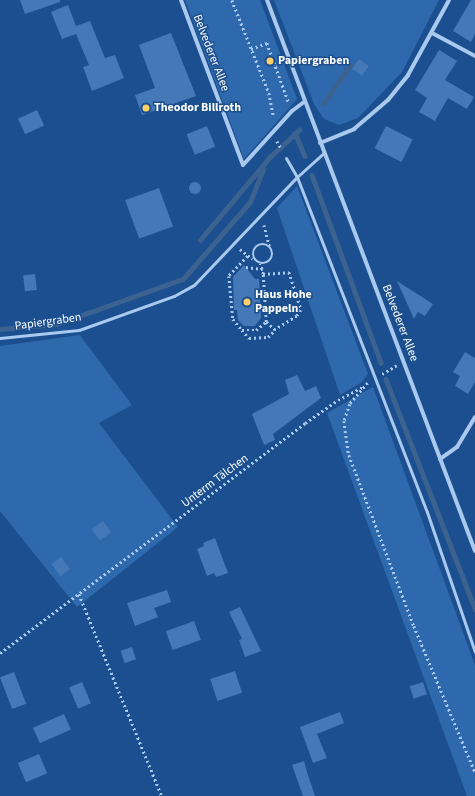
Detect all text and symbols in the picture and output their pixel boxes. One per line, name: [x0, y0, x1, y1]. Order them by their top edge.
street label: Belvederer Allee: [190, 12, 232, 94]
place label: Papiergraben: [278, 54, 349, 68]
marker: Papiergraben: [265, 56, 275, 66]
place label: Theodor Billroth: [154, 101, 241, 115]
marker: Theodor Billroth: [141, 103, 151, 113]
street label: Belvederer Allee: [379, 282, 421, 364]
place label: Haus Hohe Pappeln: [255, 288, 312, 316]
marker: Haus Hohe Pappeln: [242, 297, 252, 307]
street label: Papiergraben: [14, 310, 82, 334]
street label: Unterm Tälchen: [179, 451, 251, 511]

